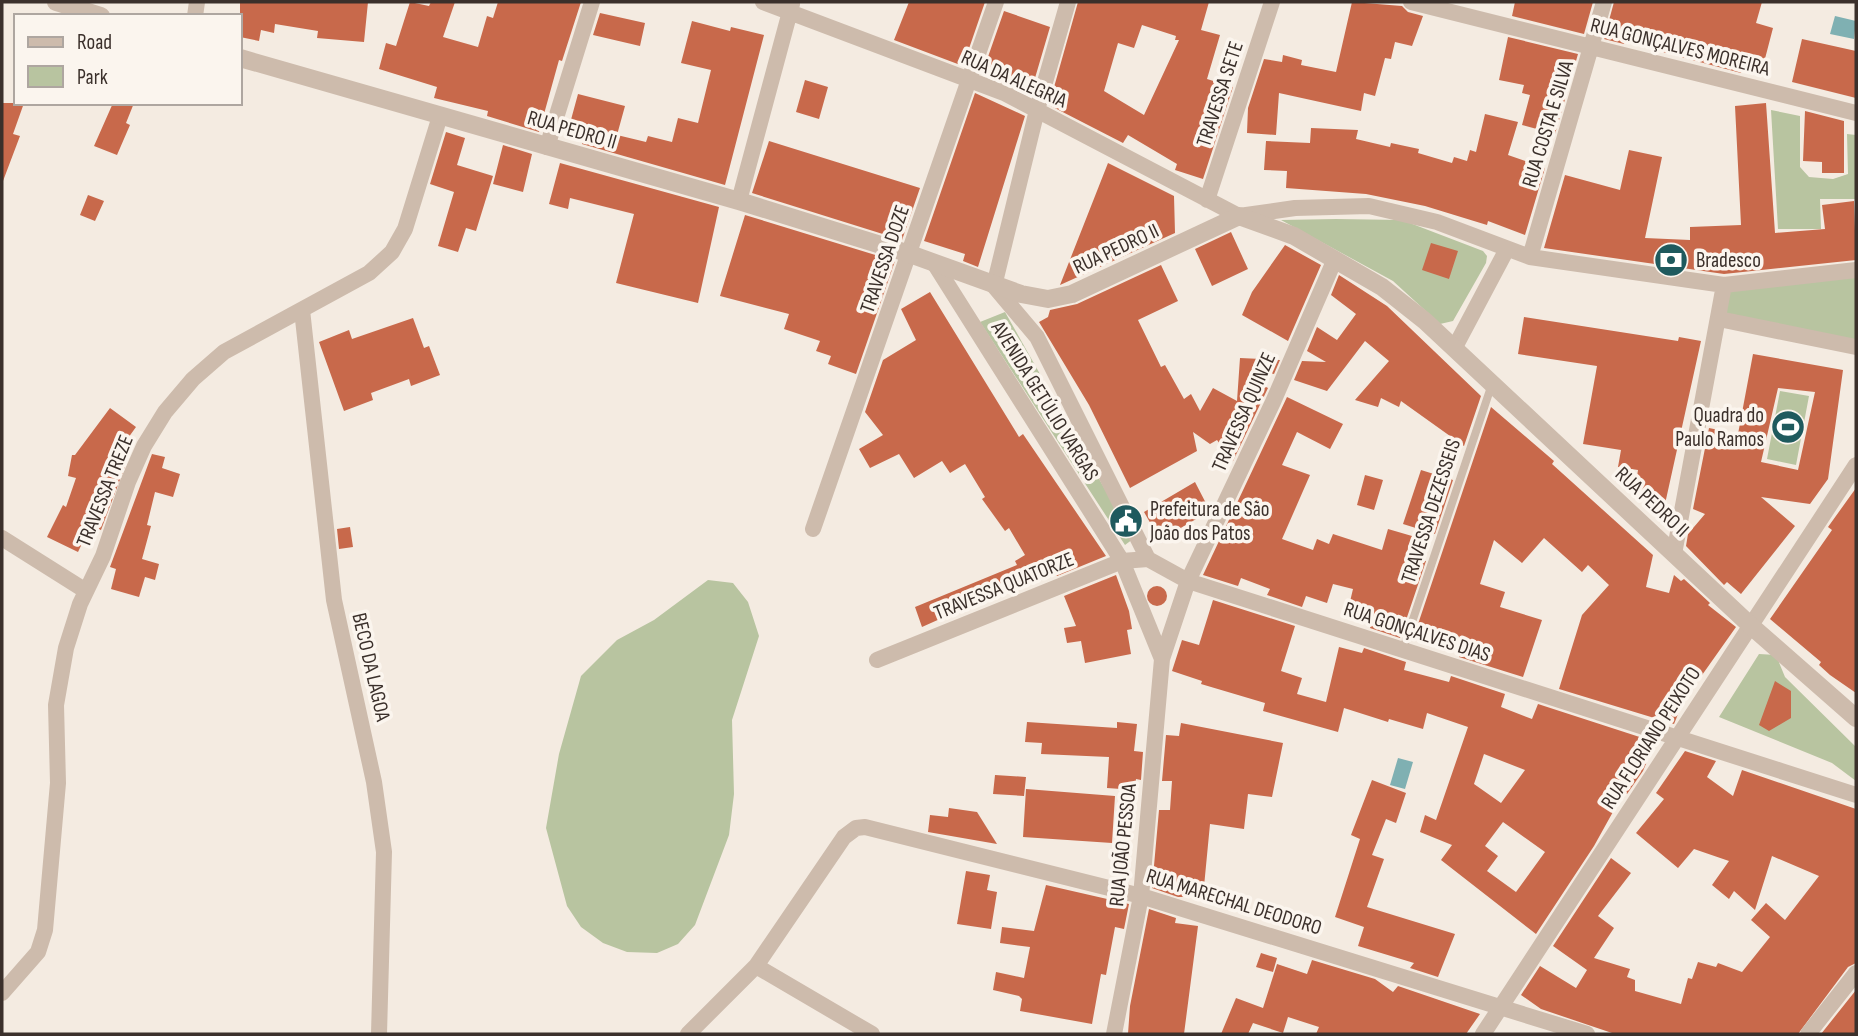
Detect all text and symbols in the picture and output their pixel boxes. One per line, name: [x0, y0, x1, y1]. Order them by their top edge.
street label: RUA GONÇALVES MOREIRA: [1588, 13, 1773, 82]
legend: [14, 14, 242, 105]
text: Road: [77, 30, 112, 55]
street label: TRAVESSA SETE: [1191, 38, 1249, 150]
street label: RUA DA ALEGRIA: [957, 45, 1072, 114]
street label: RUA COSTA E SILVA: [1517, 57, 1579, 190]
text: Park: [77, 65, 108, 90]
street label: RUA PEDRO II: [524, 105, 620, 155]
street label: TRAVESSA DOZE: [855, 202, 915, 316]
street label: RUA PEDRO II: [1069, 218, 1163, 280]
bank icon: Bradesco: [1652, 241, 1690, 279]
place label: Bradesco: [1696, 248, 1761, 273]
street label: AVENIDA GETÚLIO VARGAS: [985, 316, 1104, 485]
street label: TRAVESSA QUINZE: [1207, 349, 1281, 475]
place label: Quadra do Paulo Ramos: [1675, 403, 1764, 452]
sports icon: Quadra do Paulo Ramos: [1769, 408, 1807, 446]
street label: TRAVESSA TREZE: [71, 431, 139, 551]
street label: TRAVESSA DEZESSEIS: [1396, 436, 1466, 586]
street label: RUA PEDRO II: [1610, 462, 1694, 542]
place label: Prefeitura de São João dos Patos: [1149, 497, 1270, 546]
public building icon: Prefeitura de São João dos Patos: [1107, 502, 1145, 540]
street label: TRAVESSA QUATORZE: [930, 547, 1078, 625]
street label: RUA GONÇALVES DIAS: [1341, 597, 1493, 667]
street label: BECO DA LAGOA: [346, 610, 396, 725]
street label: RUA FLORIANO PEIXOTO: [1596, 662, 1706, 814]
street label: RUA JOÃO PESSOA: [1104, 781, 1142, 908]
street label: RUA MARECHAL DEODORO: [1143, 863, 1325, 941]

